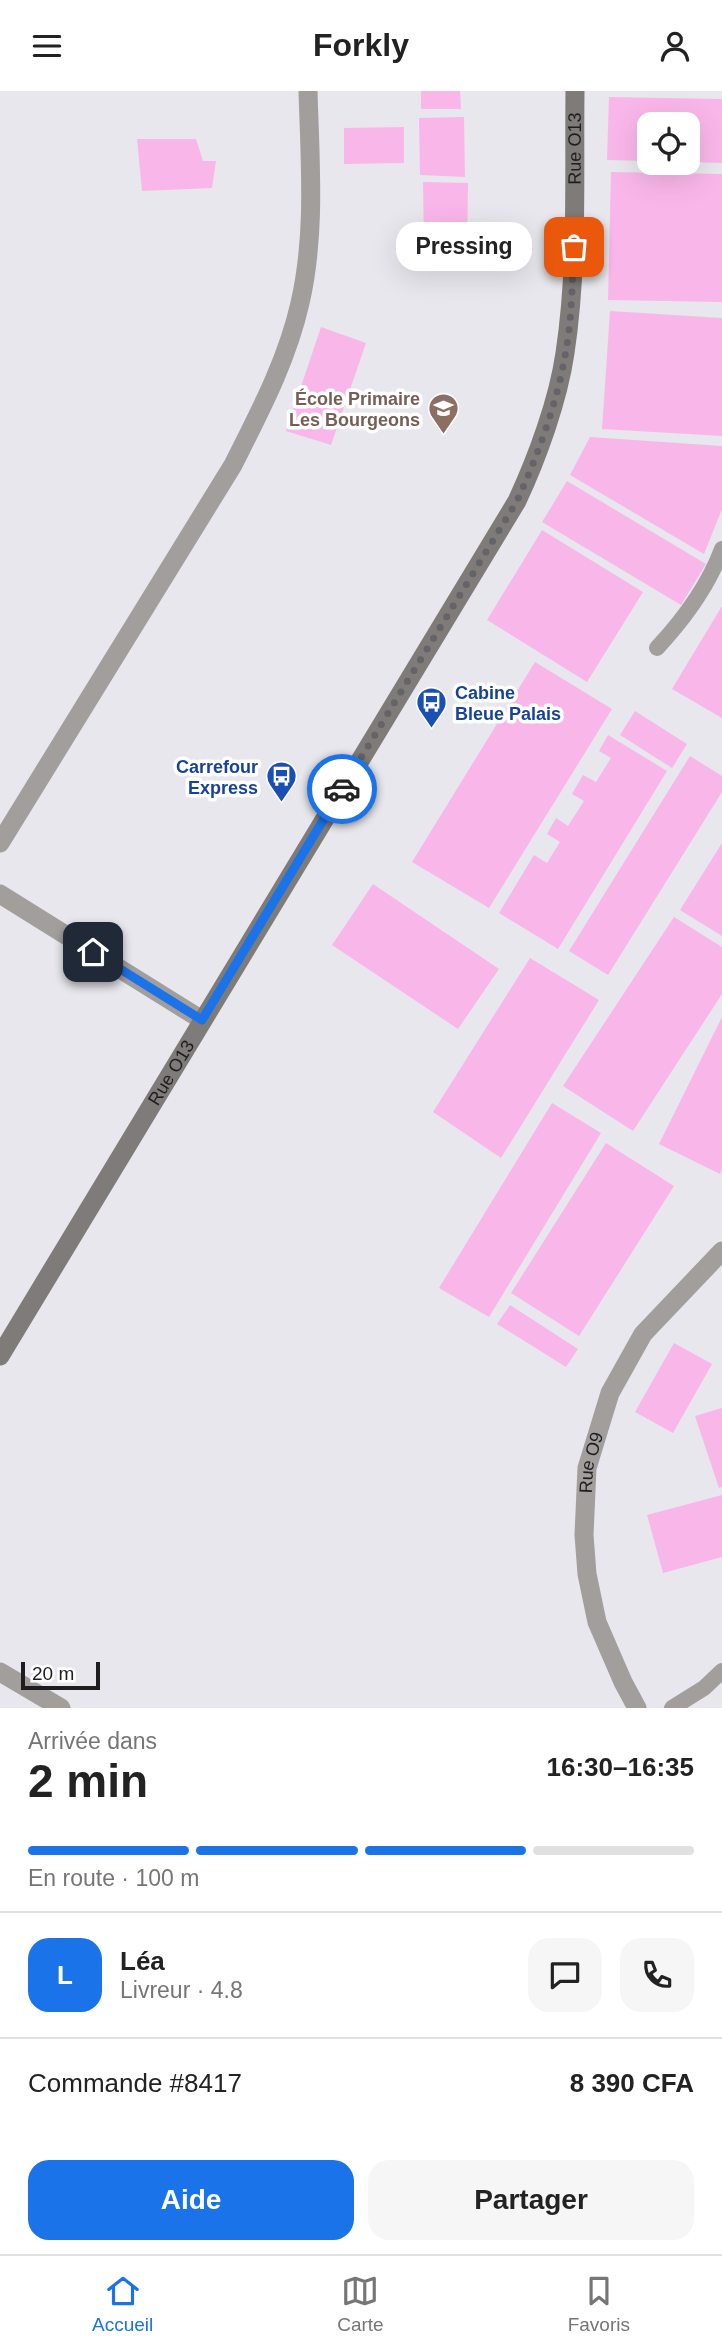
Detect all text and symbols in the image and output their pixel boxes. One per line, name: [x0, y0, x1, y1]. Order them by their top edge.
icon: menu: [28, 27, 66, 65]
text: Forkly: [313, 27, 409, 63]
icon: person: [656, 27, 694, 65]
map controls: [637, 112, 700, 175]
button: locate: [637, 112, 700, 175]
street label: Rue O13: [565, 113, 585, 185]
pin: [544, 217, 604, 277]
callout: Pressing: [396, 223, 532, 271]
icon: bag: [555, 228, 593, 266]
text: Pressing: [415, 233, 513, 259]
place label: École Primaire Les Bourgeons: [289, 388, 420, 430]
school or university icon: École Primaire Les Bourgeons: [426, 392, 460, 436]
place label: Cabine Bleue Palais: [455, 683, 561, 724]
bus stop icon: Cabine Bleue Palais: [415, 686, 449, 730]
courier: [307, 754, 377, 824]
place label: Carrefour Express: [176, 757, 258, 798]
bus stop icon: Carrefour Express: [264, 760, 298, 804]
icon: car: [323, 770, 361, 808]
pin: [63, 922, 123, 982]
icon: home: [74, 933, 112, 971]
street label: Rue O13: [144, 1037, 198, 1109]
street label: Rue O9: [576, 1430, 607, 1494]
scale bar: [21, 1659, 100, 1691]
text: 20 m: [32, 1663, 74, 1684]
text: Arrivée dans: [28, 1728, 157, 1754]
text: 16:30–16:35: [547, 1752, 694, 1782]
text: 2 min: [28, 1755, 148, 1807]
text: En route · 100 m: [28, 1865, 199, 1891]
button: chat: [528, 1938, 602, 2012]
button: phone: [620, 1938, 694, 2012]
text: Léa: [120, 1946, 165, 1976]
text: L: [57, 1960, 73, 1990]
text: Livreur · 4.8: [120, 1977, 243, 2003]
text: Commande #8417: [28, 2068, 242, 2098]
text: 8 390 CFA: [570, 2068, 694, 2098]
button: Aide: [28, 2160, 354, 2240]
button: Partager: [368, 2160, 694, 2240]
tab: Accueil: [92, 2272, 153, 2336]
tab: Carte: [337, 2272, 384, 2336]
tab: Favoris: [568, 2272, 630, 2336]

